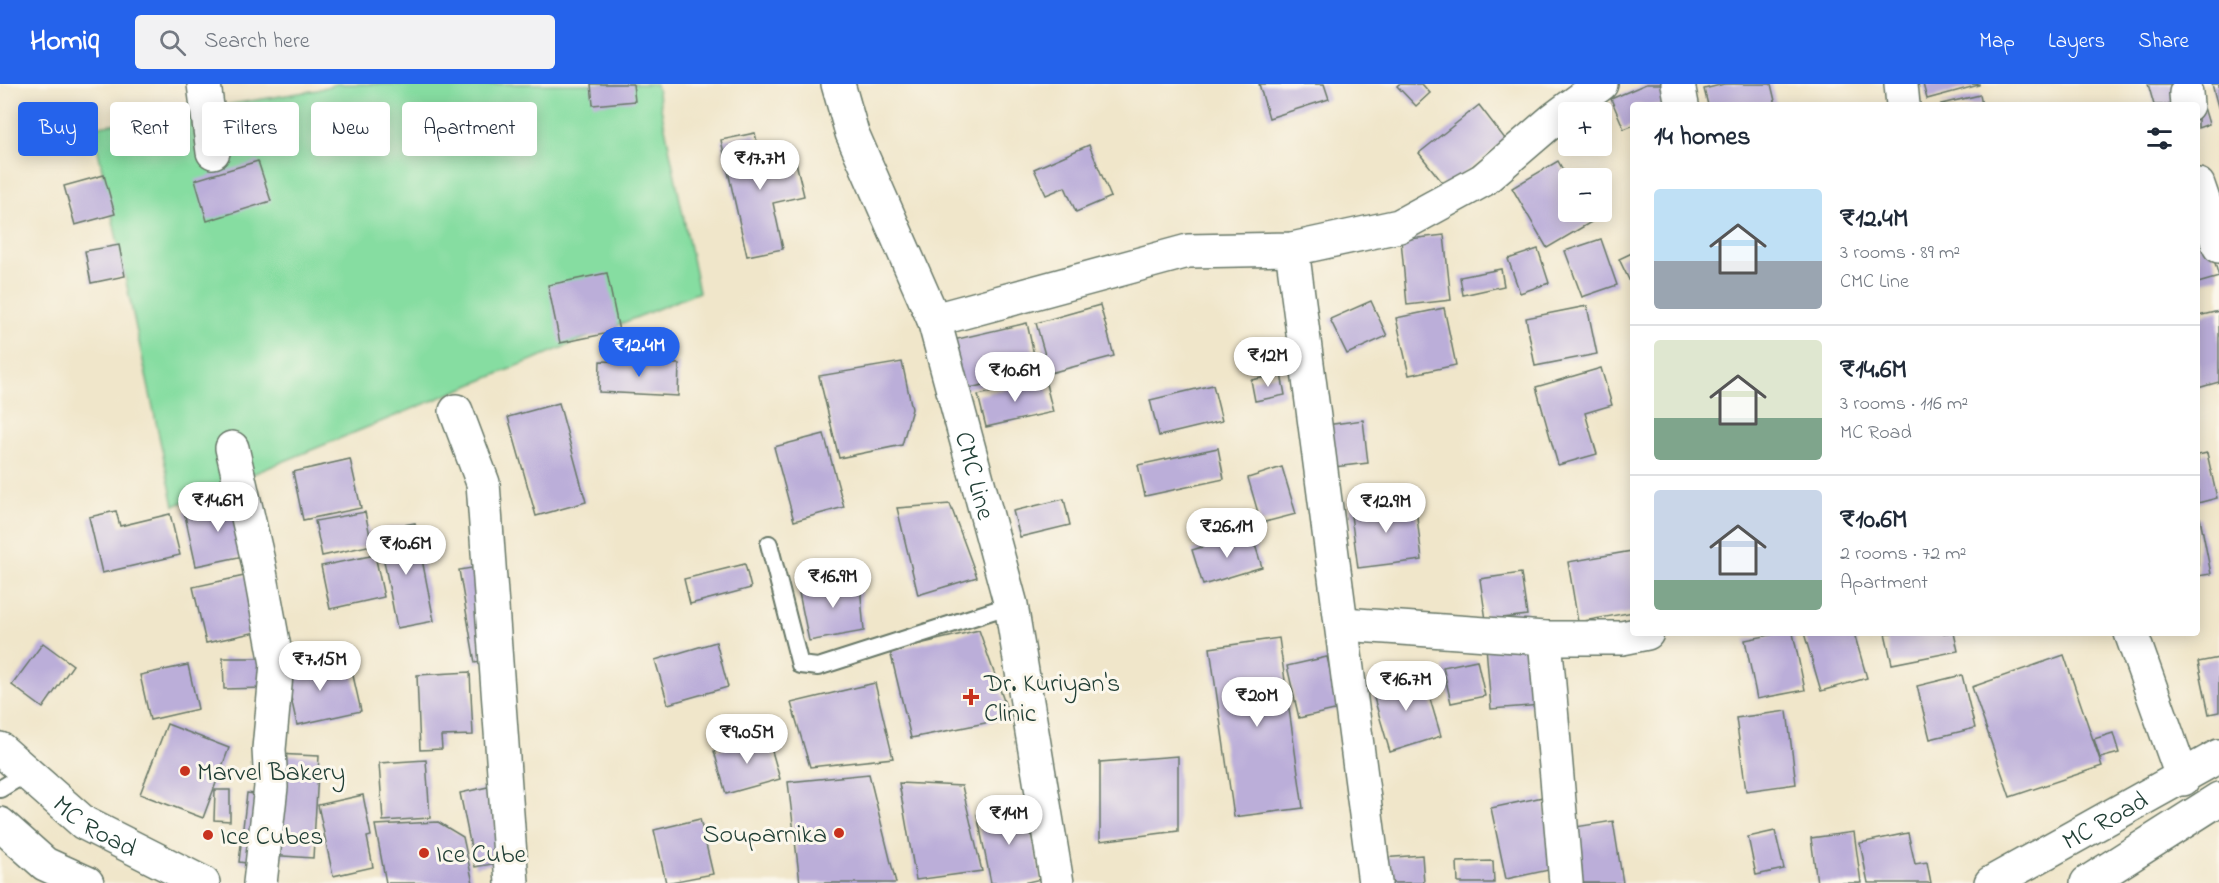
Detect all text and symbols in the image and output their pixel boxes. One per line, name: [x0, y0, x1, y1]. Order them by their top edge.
search box: [135, 15, 555, 69]
text: Homiq: [30, 22, 99, 63]
icon: search: [156, 26, 189, 59]
text: Search here: [204, 26, 310, 58]
text: Map: [1979, 27, 2015, 57]
text: Layers: [2048, 27, 2105, 57]
text: Share: [2138, 27, 2189, 57]
chip: Buy: [18, 102, 98, 156]
chip: Rent: [110, 102, 190, 156]
chip: Filters: [202, 102, 299, 156]
chip: New: [311, 102, 390, 156]
chip: Apartment: [402, 102, 537, 156]
map controls: [1558, 102, 1612, 222]
button: +: [1558, 102, 1612, 156]
text: 14 homes: [1654, 119, 1750, 157]
icon: filters: [2143, 122, 2176, 155]
pin: ₹17.7M: [711, 140, 809, 191]
text: ₹17.7M: [734, 145, 786, 174]
button: −: [1558, 168, 1612, 222]
text: ₹12.4M: [1840, 201, 1909, 239]
icon: home: [1702, 213, 1774, 285]
text: 3 rooms · 89 m²: [1840, 239, 1960, 268]
text: CMC Line: [1840, 268, 1909, 297]
pin: ₹12.4M: [590, 327, 688, 378]
text: ₹12.4M: [613, 332, 665, 361]
pin: ₹12M: [1232, 337, 1304, 388]
text: ₹12M: [1248, 342, 1288, 371]
pin: ₹10.6M: [966, 352, 1064, 403]
text: ₹14.6M: [1840, 352, 1907, 390]
text: ₹10.6M: [989, 357, 1041, 386]
icon: home: [1702, 364, 1774, 436]
text: 3 rooms · 116 m²: [1840, 390, 1968, 419]
text: MC Road: [1840, 419, 1912, 448]
street label: CMC Line: [943, 428, 1003, 525]
pin: ₹14.6M: [169, 482, 267, 533]
pin: ₹12.9M: [1337, 483, 1435, 534]
text: ₹14.6M: [192, 487, 244, 516]
text: ₹12.9M: [1361, 488, 1411, 517]
text: ₹10.6M: [1840, 502, 1908, 540]
pin: ₹26.1M: [1178, 508, 1276, 559]
text: ₹26.1M: [1200, 513, 1254, 542]
icon: home: [1702, 514, 1774, 586]
pin: ₹10.6M: [357, 525, 455, 576]
text: ₹10.6M: [380, 530, 432, 559]
text: 2 rooms · 72 m²: [1840, 540, 1967, 569]
pin: ₹16.9M: [784, 558, 882, 609]
text: ₹16.9M: [808, 563, 858, 592]
text: Apartment: [1840, 569, 1928, 598]
pin: ₹7.15M: [271, 641, 369, 692]
text: ₹7.15M: [293, 646, 347, 675]
pin: ₹16.7M: [1357, 661, 1455, 712]
place label: Dr. Kuriyan's Clinic: [983, 666, 1120, 734]
text: ₹16.7M: [1380, 666, 1432, 695]
pin: ₹20M: [1221, 677, 1293, 728]
text: ₹20M: [1236, 682, 1278, 711]
marker: Dr. Kuriyan's Clinic: [962, 688, 980, 706]
pin: ₹9.05M: [698, 714, 796, 765]
text: ₹9.05M: [720, 719, 774, 748]
place label: Marvel Bakery: [197, 755, 345, 793]
marker: Marvel Bakery: [178, 764, 192, 778]
street label: MC Road: [2056, 783, 2156, 862]
street label: MC Road: [43, 788, 143, 869]
pin: ₹14M: [973, 795, 1045, 846]
text: ₹14M: [990, 800, 1028, 829]
place label: Souparnika: [703, 817, 827, 855]
place label: Ice Cubes: [220, 819, 323, 857]
marker: Souparnika: [832, 826, 846, 840]
marker: Ice Cubes: [201, 828, 215, 842]
place label: Ice Cube: [436, 837, 527, 875]
marker: Ice Cube: [417, 846, 431, 860]

